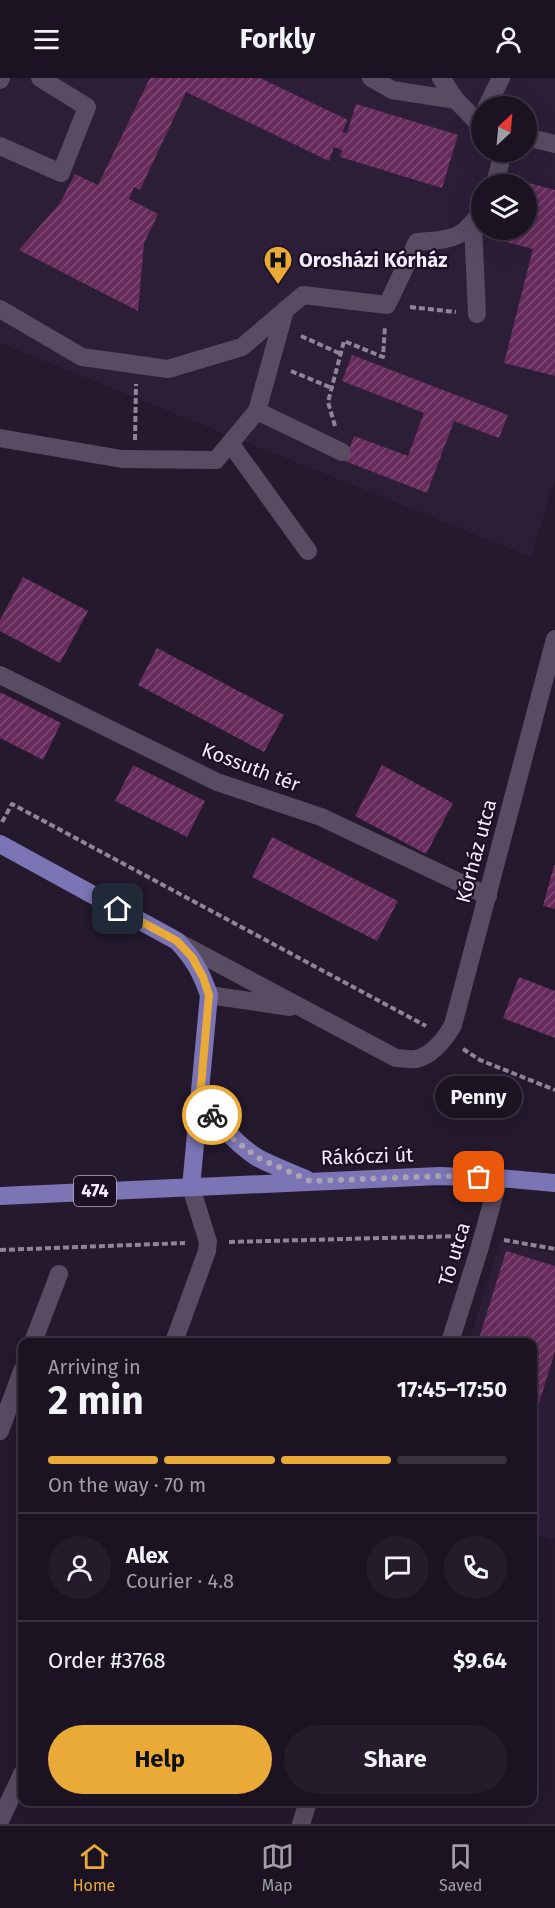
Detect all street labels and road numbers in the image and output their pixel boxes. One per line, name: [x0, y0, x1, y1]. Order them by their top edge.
street label: Kossuth tér: [199, 737, 304, 797]
street label: Kórház utca: [451, 797, 501, 905]
street label: Rákóczi út: [320, 1142, 414, 1170]
road number: 474: [74, 1176, 116, 1206]
street label: Tó utca: [433, 1219, 475, 1289]

